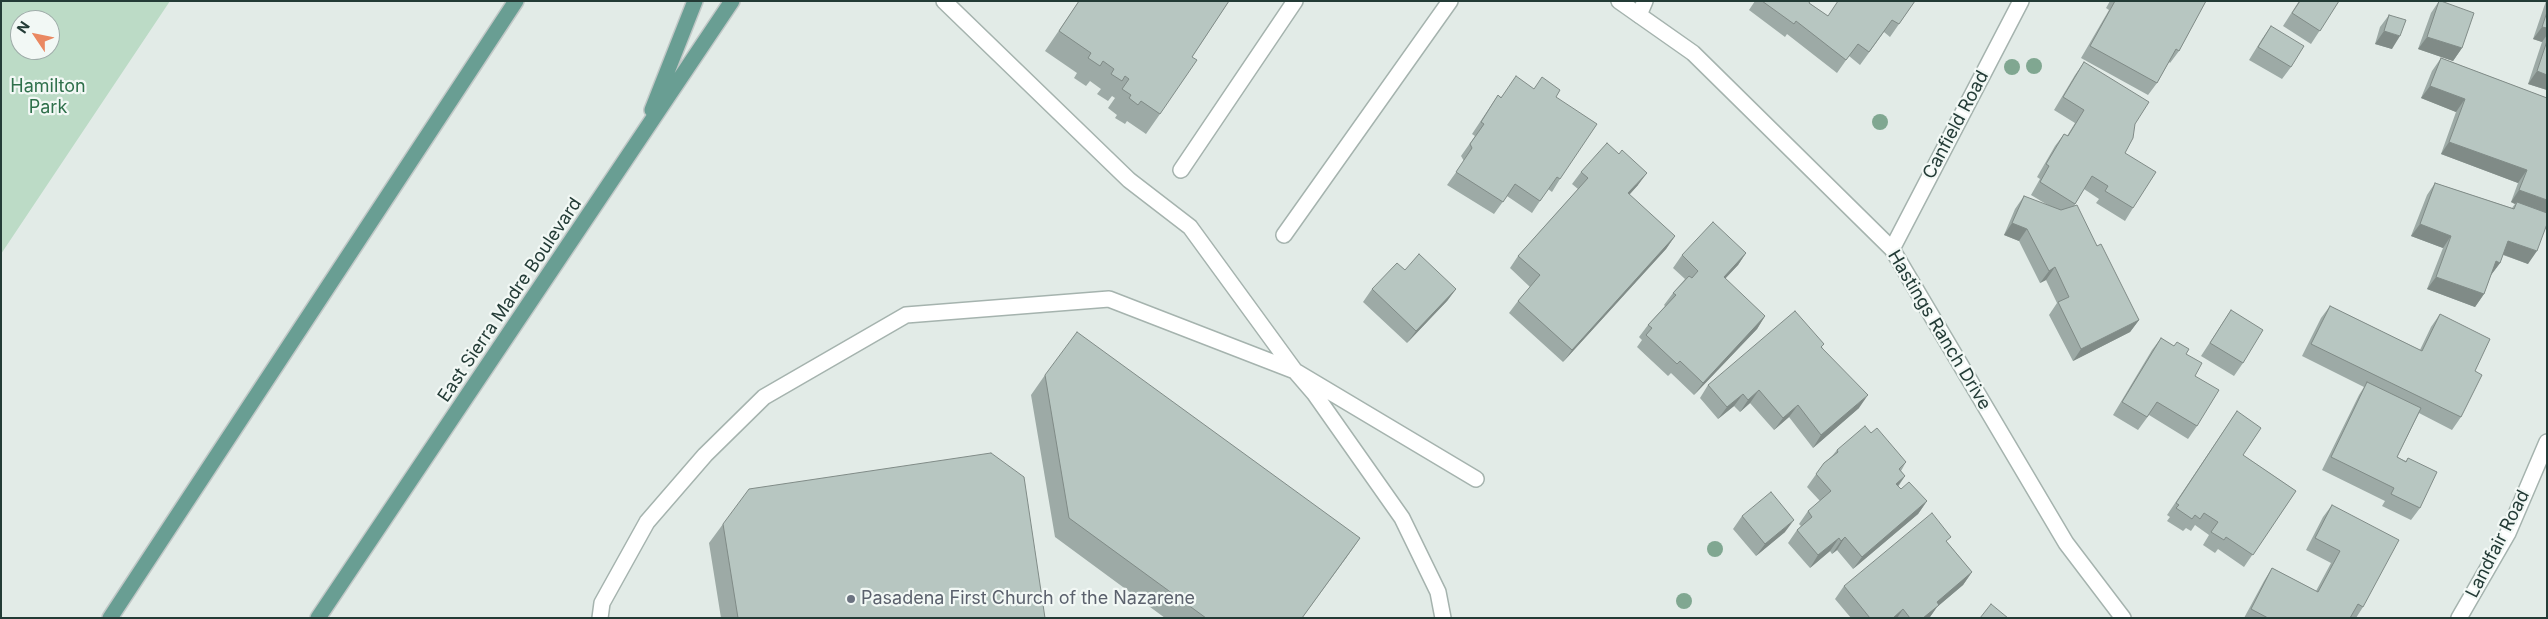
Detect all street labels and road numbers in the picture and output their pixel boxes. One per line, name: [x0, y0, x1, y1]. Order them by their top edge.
street label: Canfield Road: [1918, 67, 1994, 183]
street label: East Sierra Madre Boulevard: [434, 194, 586, 406]
street label: Hastings Ranch Drive: [1883, 246, 1995, 414]
street label: Landfair Road: [2462, 487, 2534, 601]

